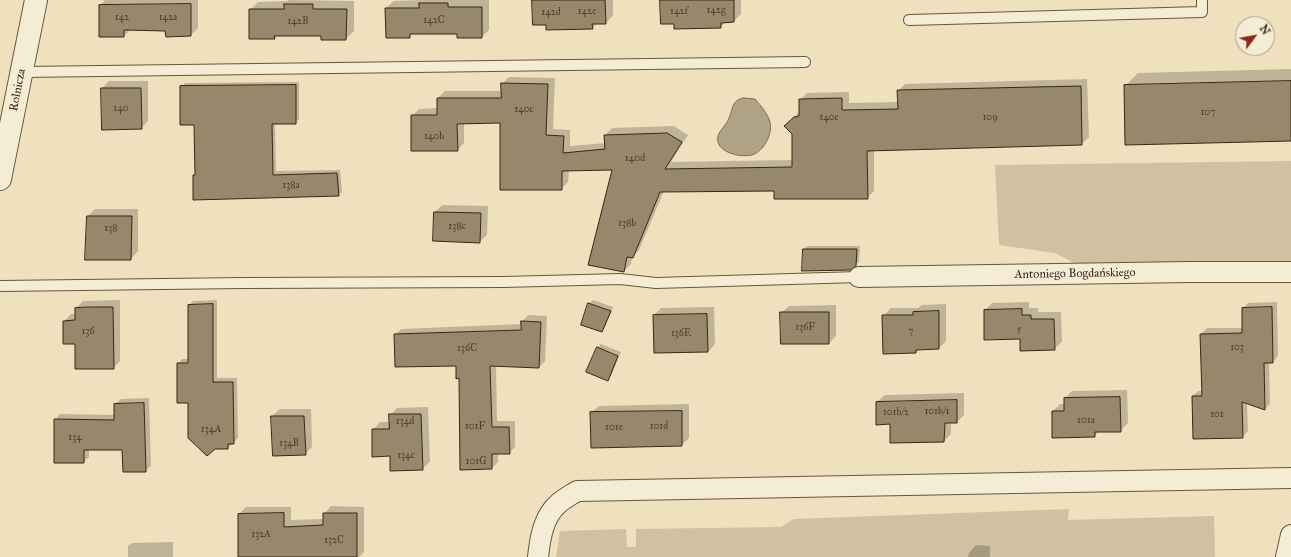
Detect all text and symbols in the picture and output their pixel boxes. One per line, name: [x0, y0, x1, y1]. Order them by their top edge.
house number: 142g: [706, 5, 726, 17]
house number: 142e: [578, 6, 596, 18]
house number: 142f: [670, 6, 688, 18]
house number: 142d: [541, 7, 561, 19]
house number: 142: [115, 12, 129, 24]
house number: 142a: [159, 12, 177, 24]
house number: 142C: [423, 15, 445, 27]
house number: 142B: [287, 16, 309, 28]
north arrow: [1235, 16, 1275, 56]
text: N: [1257, 22, 1273, 37]
street label: Rolnicza: [7, 67, 29, 113]
house number: 140: [113, 103, 129, 115]
house number: 140c: [514, 104, 534, 116]
house number: 107: [1200, 107, 1216, 119]
house number: 140e: [819, 112, 839, 124]
house number: 109: [982, 112, 998, 124]
house number: 140b: [424, 131, 444, 143]
house number: 140d: [625, 153, 645, 165]
house number: 138a: [282, 180, 300, 192]
house number: 138b: [618, 218, 636, 230]
house number: 138c: [448, 221, 466, 233]
house number: 138: [104, 223, 118, 235]
street label: Antoniego Bogdańskiego: [1014, 266, 1136, 282]
house number: 136F: [795, 322, 815, 334]
house number: 5: [1017, 324, 1021, 336]
house number: 136: [81, 326, 95, 338]
house number: 7: [908, 326, 914, 338]
house number: 136E: [671, 328, 691, 340]
house number: 103: [1230, 342, 1244, 354]
house number: 136C: [457, 343, 477, 355]
house number: 101b/1: [924, 406, 950, 418]
house number: 101b/2: [883, 407, 909, 419]
house number: 101: [1210, 409, 1224, 421]
house number: 101a: [1077, 415, 1095, 427]
house number: 134d: [396, 416, 414, 428]
house number: 101F: [465, 421, 485, 433]
house number: 101d: [650, 421, 668, 433]
house number: 101e: [605, 422, 623, 434]
house number: 134A: [201, 424, 221, 436]
house number: 134: [68, 432, 82, 444]
house number: 134B: [279, 438, 299, 450]
house number: 134c: [397, 450, 415, 462]
house number: 101G: [466, 456, 486, 468]
house number: 132A: [251, 529, 271, 541]
house number: 132C: [324, 535, 344, 547]

